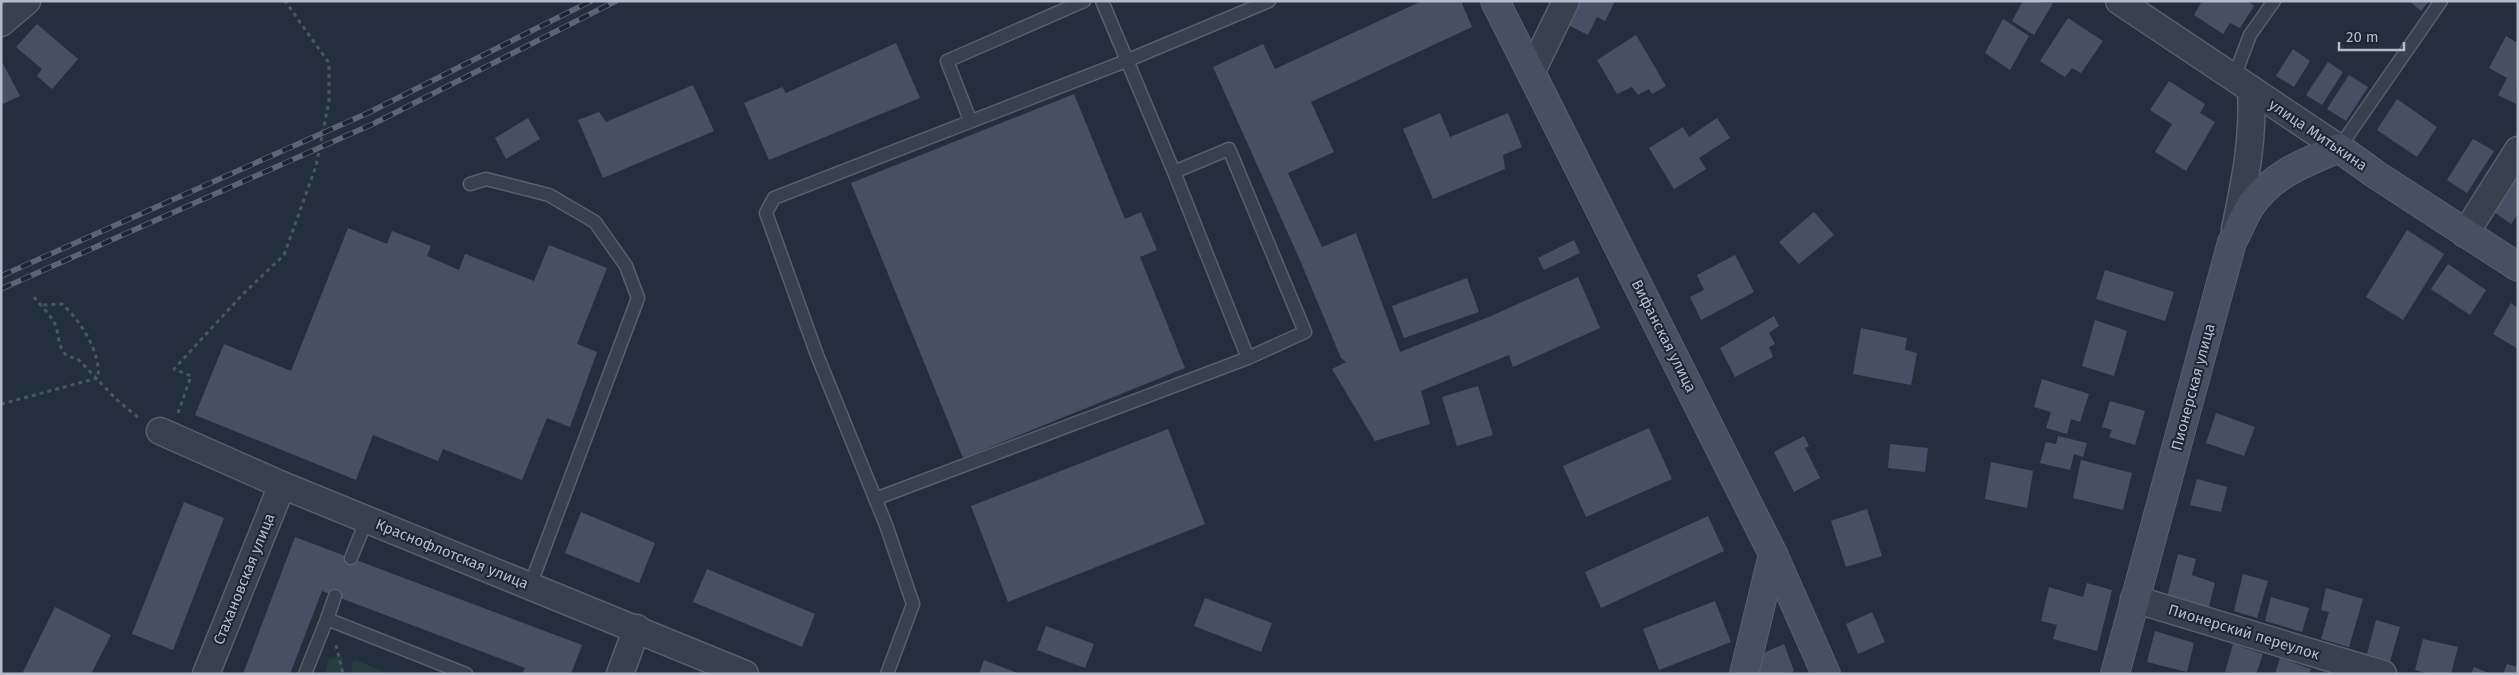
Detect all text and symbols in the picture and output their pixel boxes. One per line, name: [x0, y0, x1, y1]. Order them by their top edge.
scale bar: [2339, 20, 2404, 52]
text: 20 m: [2346, 28, 2379, 46]
street label: улица Митькина: [2265, 95, 2371, 175]
street label: Вифанская улица: [1628, 277, 1700, 395]
street label: Пионерская улица: [2167, 322, 2219, 452]
street label: Стахановская улица: [209, 511, 279, 647]
street label: Краснофлотская улица: [373, 515, 531, 593]
street label: Пионерский переулок: [2166, 600, 2322, 664]

